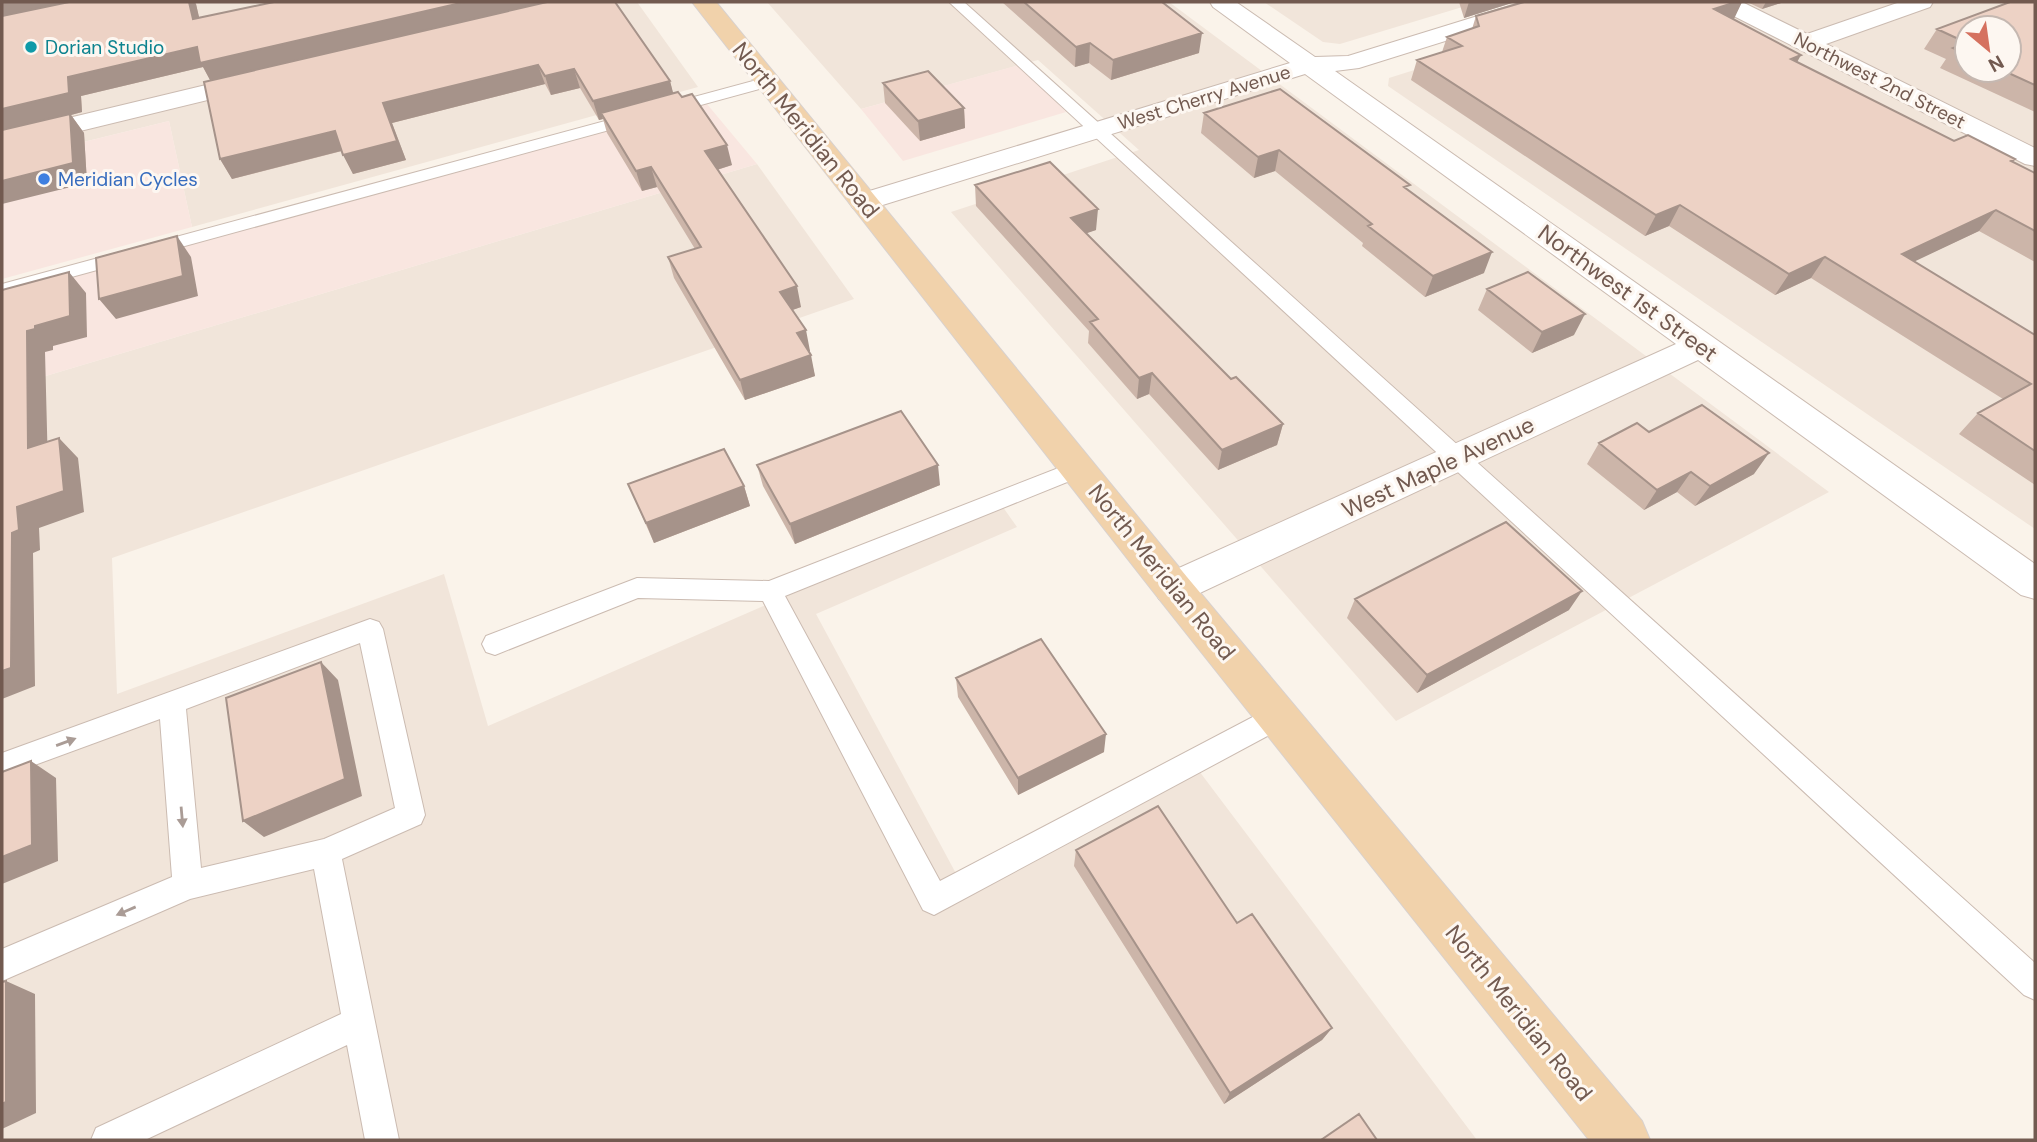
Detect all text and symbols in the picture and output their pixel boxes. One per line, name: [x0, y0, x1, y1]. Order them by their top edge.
north arrow: [1953, 14, 2023, 84]
street label: Northwest 2nd Street: [1790, 26, 1970, 134]
place label: Dorian Studio: [45, 35, 164, 60]
street label: North Meridian Road: [726, 36, 886, 224]
marker: Dorian Studio: [23, 39, 39, 55]
text: N: [1984, 49, 2008, 78]
street label: West Cherry Avenue: [1115, 59, 1294, 136]
place label: Meridian Cycles: [58, 167, 198, 192]
marker: Meridian Cycles: [36, 171, 52, 187]
street label: Northwest 1st Street: [1532, 218, 1724, 368]
street label: West Maple Avenue: [1337, 409, 1539, 525]
street label: North Meridian Road: [1082, 478, 1242, 666]
one-way arrow: [55, 736, 76, 747]
one-way arrow: [177, 807, 188, 829]
one-way arrow: [115, 906, 136, 917]
street label: North Meridian Road: [1439, 919, 1599, 1107]

